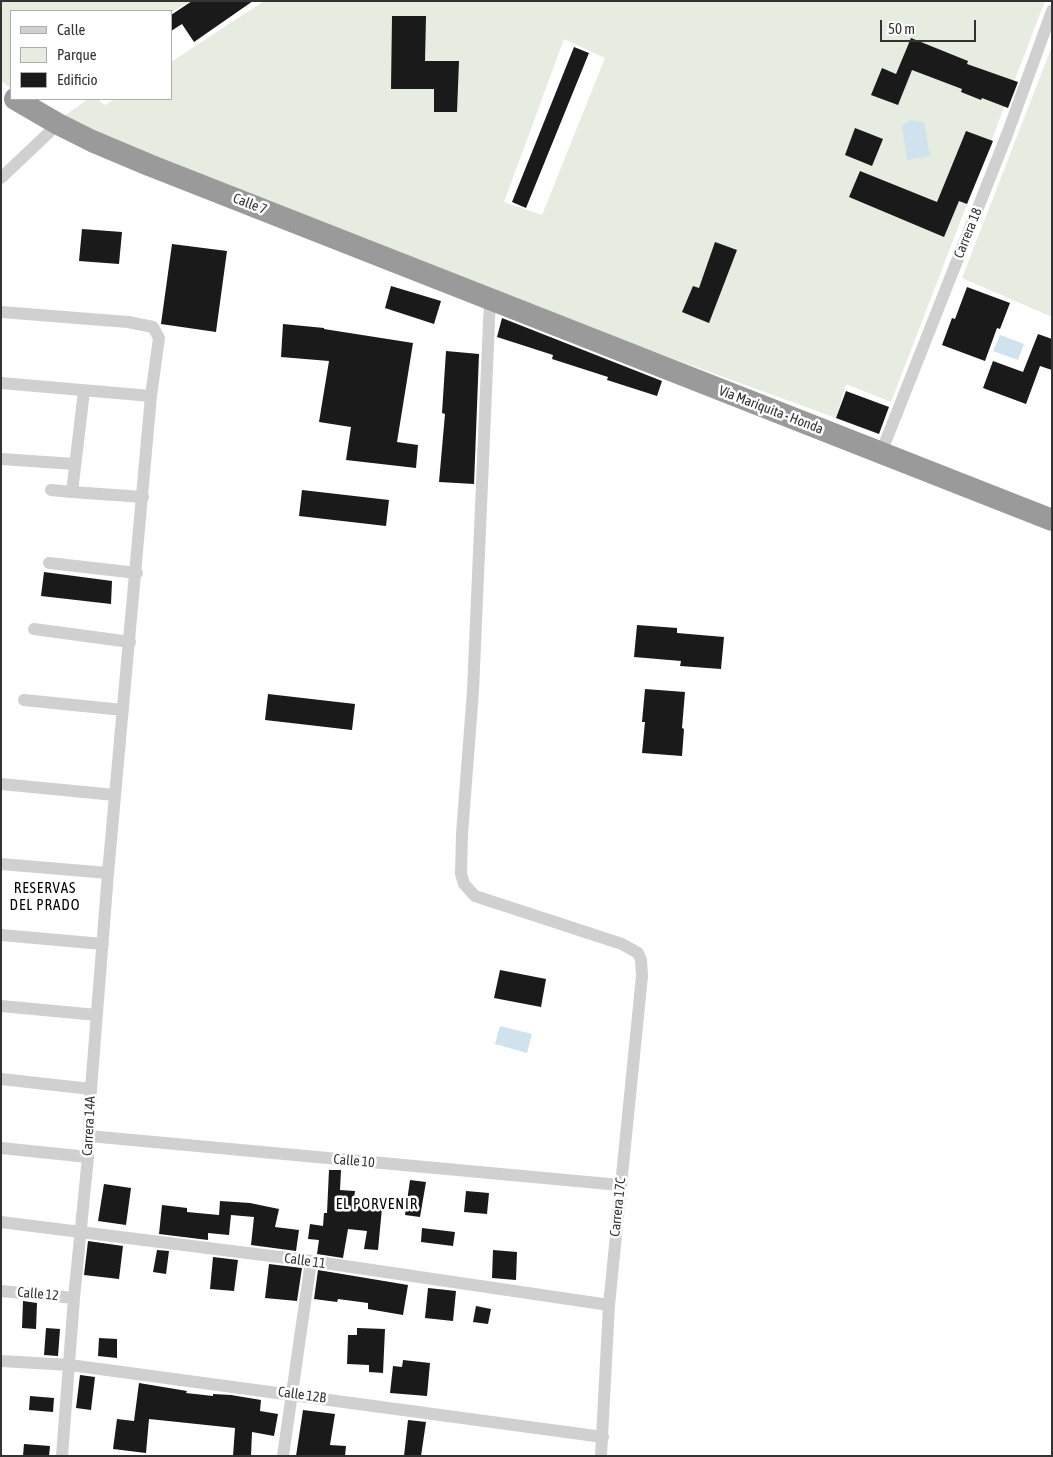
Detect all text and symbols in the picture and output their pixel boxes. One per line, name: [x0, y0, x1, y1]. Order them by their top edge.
legend: [10, 10, 172, 100]
scale bar: [883, 10, 979, 42]
text: 50 m: [888, 20, 915, 37]
text: Calle: [57, 21, 85, 38]
text: Parque: [57, 46, 97, 63]
text: Edificio: [57, 71, 98, 88]
street label: Calle 7: [231, 190, 269, 218]
street label: Carrera 18: [950, 205, 986, 261]
street label: Vía Mariquita - Honda: [716, 382, 826, 438]
district label: RESERVAS DEL PRADO: [8, 879, 82, 914]
street label: Carrera 14A: [79, 1096, 99, 1156]
street label: Calle 10: [333, 1151, 375, 1171]
street label: Carrera 17C: [607, 1177, 629, 1237]
district label: EL PORVENIR: [334, 1195, 420, 1213]
street label: Calle 11: [283, 1250, 327, 1272]
street label: Calle 12: [17, 1284, 59, 1304]
street label: Calle 12B: [277, 1383, 327, 1407]

